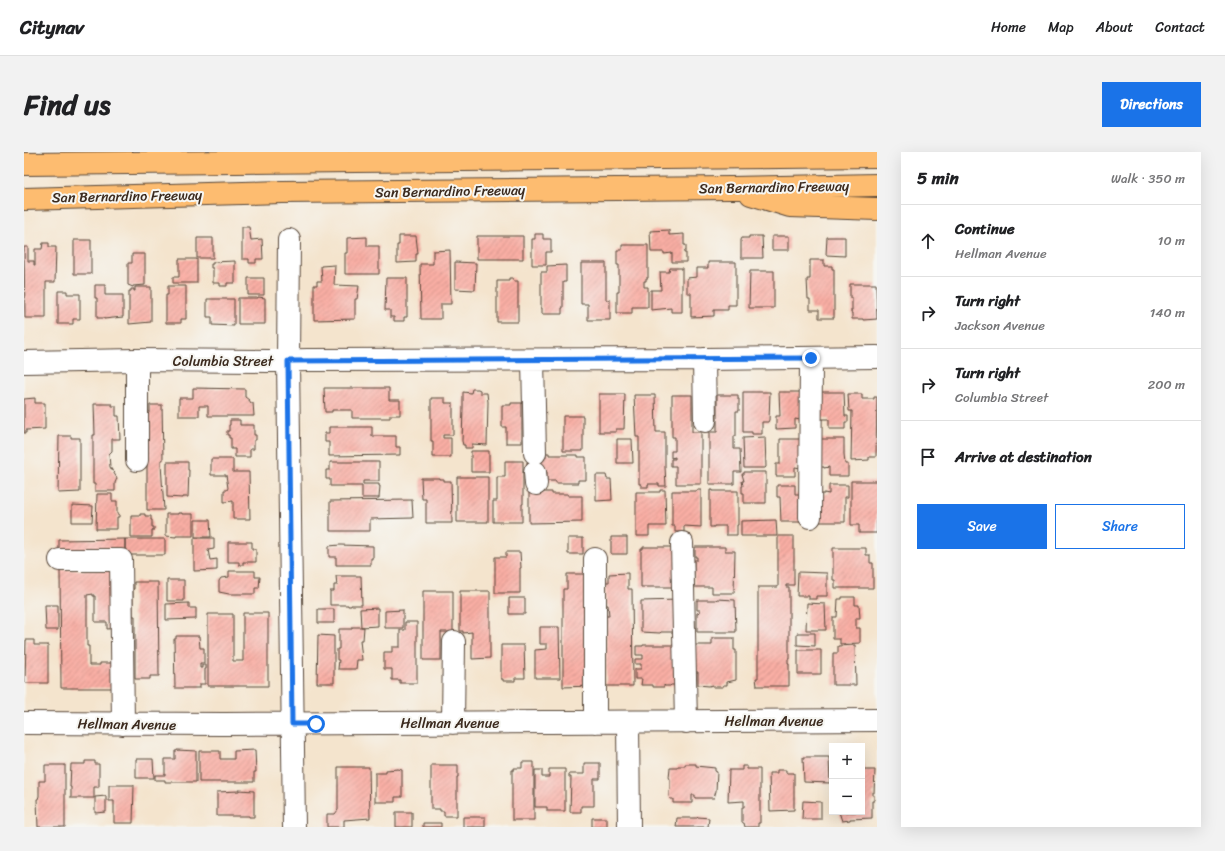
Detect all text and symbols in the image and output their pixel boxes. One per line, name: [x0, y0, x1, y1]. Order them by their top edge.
text: Citynav: [20, 11, 84, 44]
text: Home: [991, 15, 1026, 40]
text: Map: [1048, 15, 1074, 40]
text: About: [1096, 15, 1133, 40]
text: Contact: [1155, 15, 1205, 40]
text: Find us: [24, 80, 111, 129]
button: Directions: [1102, 82, 1201, 127]
text: 5 min: [917, 163, 959, 193]
text: Walk · 350 m: [1111, 167, 1185, 190]
street label: San Bernardino Freeway: [699, 174, 850, 201]
street label: San Bernardino Freeway: [375, 178, 526, 205]
street label: San Bernardino Freeway: [52, 183, 203, 210]
text: Continue: [955, 216, 1015, 242]
text: 10 m: [1158, 229, 1185, 252]
icon: ahead: [917, 230, 939, 252]
text: Hellman Avenue: [955, 242, 1047, 265]
text: Turn right: [955, 288, 1020, 314]
text: 140 m: [1150, 301, 1185, 324]
icon: right: [917, 302, 939, 324]
text: Jackson Avenue: [955, 314, 1045, 337]
street label: Columbia Street: [173, 349, 275, 374]
route end: [802, 349, 820, 367]
text: Turn right: [955, 360, 1020, 386]
text: 200 m: [1148, 373, 1185, 396]
icon: right: [917, 374, 939, 396]
text: Columbia Street: [955, 386, 1048, 409]
text: Arrive at destination: [955, 444, 1092, 470]
icon: arrive: [917, 446, 939, 468]
button: Save: [917, 504, 1047, 549]
button: Share: [1055, 504, 1185, 549]
street label: Hellman Avenue: [725, 709, 823, 734]
street label: Hellman Avenue: [77, 711, 177, 738]
street label: Hellman Avenue: [401, 711, 499, 736]
route start: [307, 715, 325, 733]
map controls: [829, 743, 865, 815]
button: +: [829, 743, 865, 779]
button: −: [829, 779, 865, 815]

